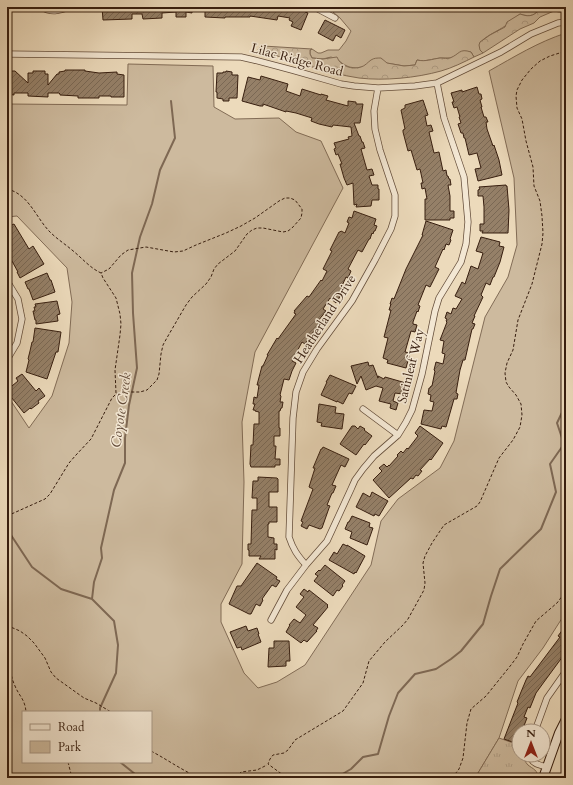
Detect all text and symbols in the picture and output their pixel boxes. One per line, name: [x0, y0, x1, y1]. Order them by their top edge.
street label: Lilac Ridge Road: [249, 39, 345, 81]
street label: Heatherland Drive: [290, 271, 360, 367]
street label: Satinleaf Way: [393, 327, 429, 405]
water label: Coyote Creek: [106, 371, 136, 449]
legend: [22, 711, 152, 763]
text: Road: [58, 719, 85, 735]
north arrow: [511, 723, 551, 763]
text: N: [526, 726, 536, 741]
text: Park: [58, 739, 82, 755]

